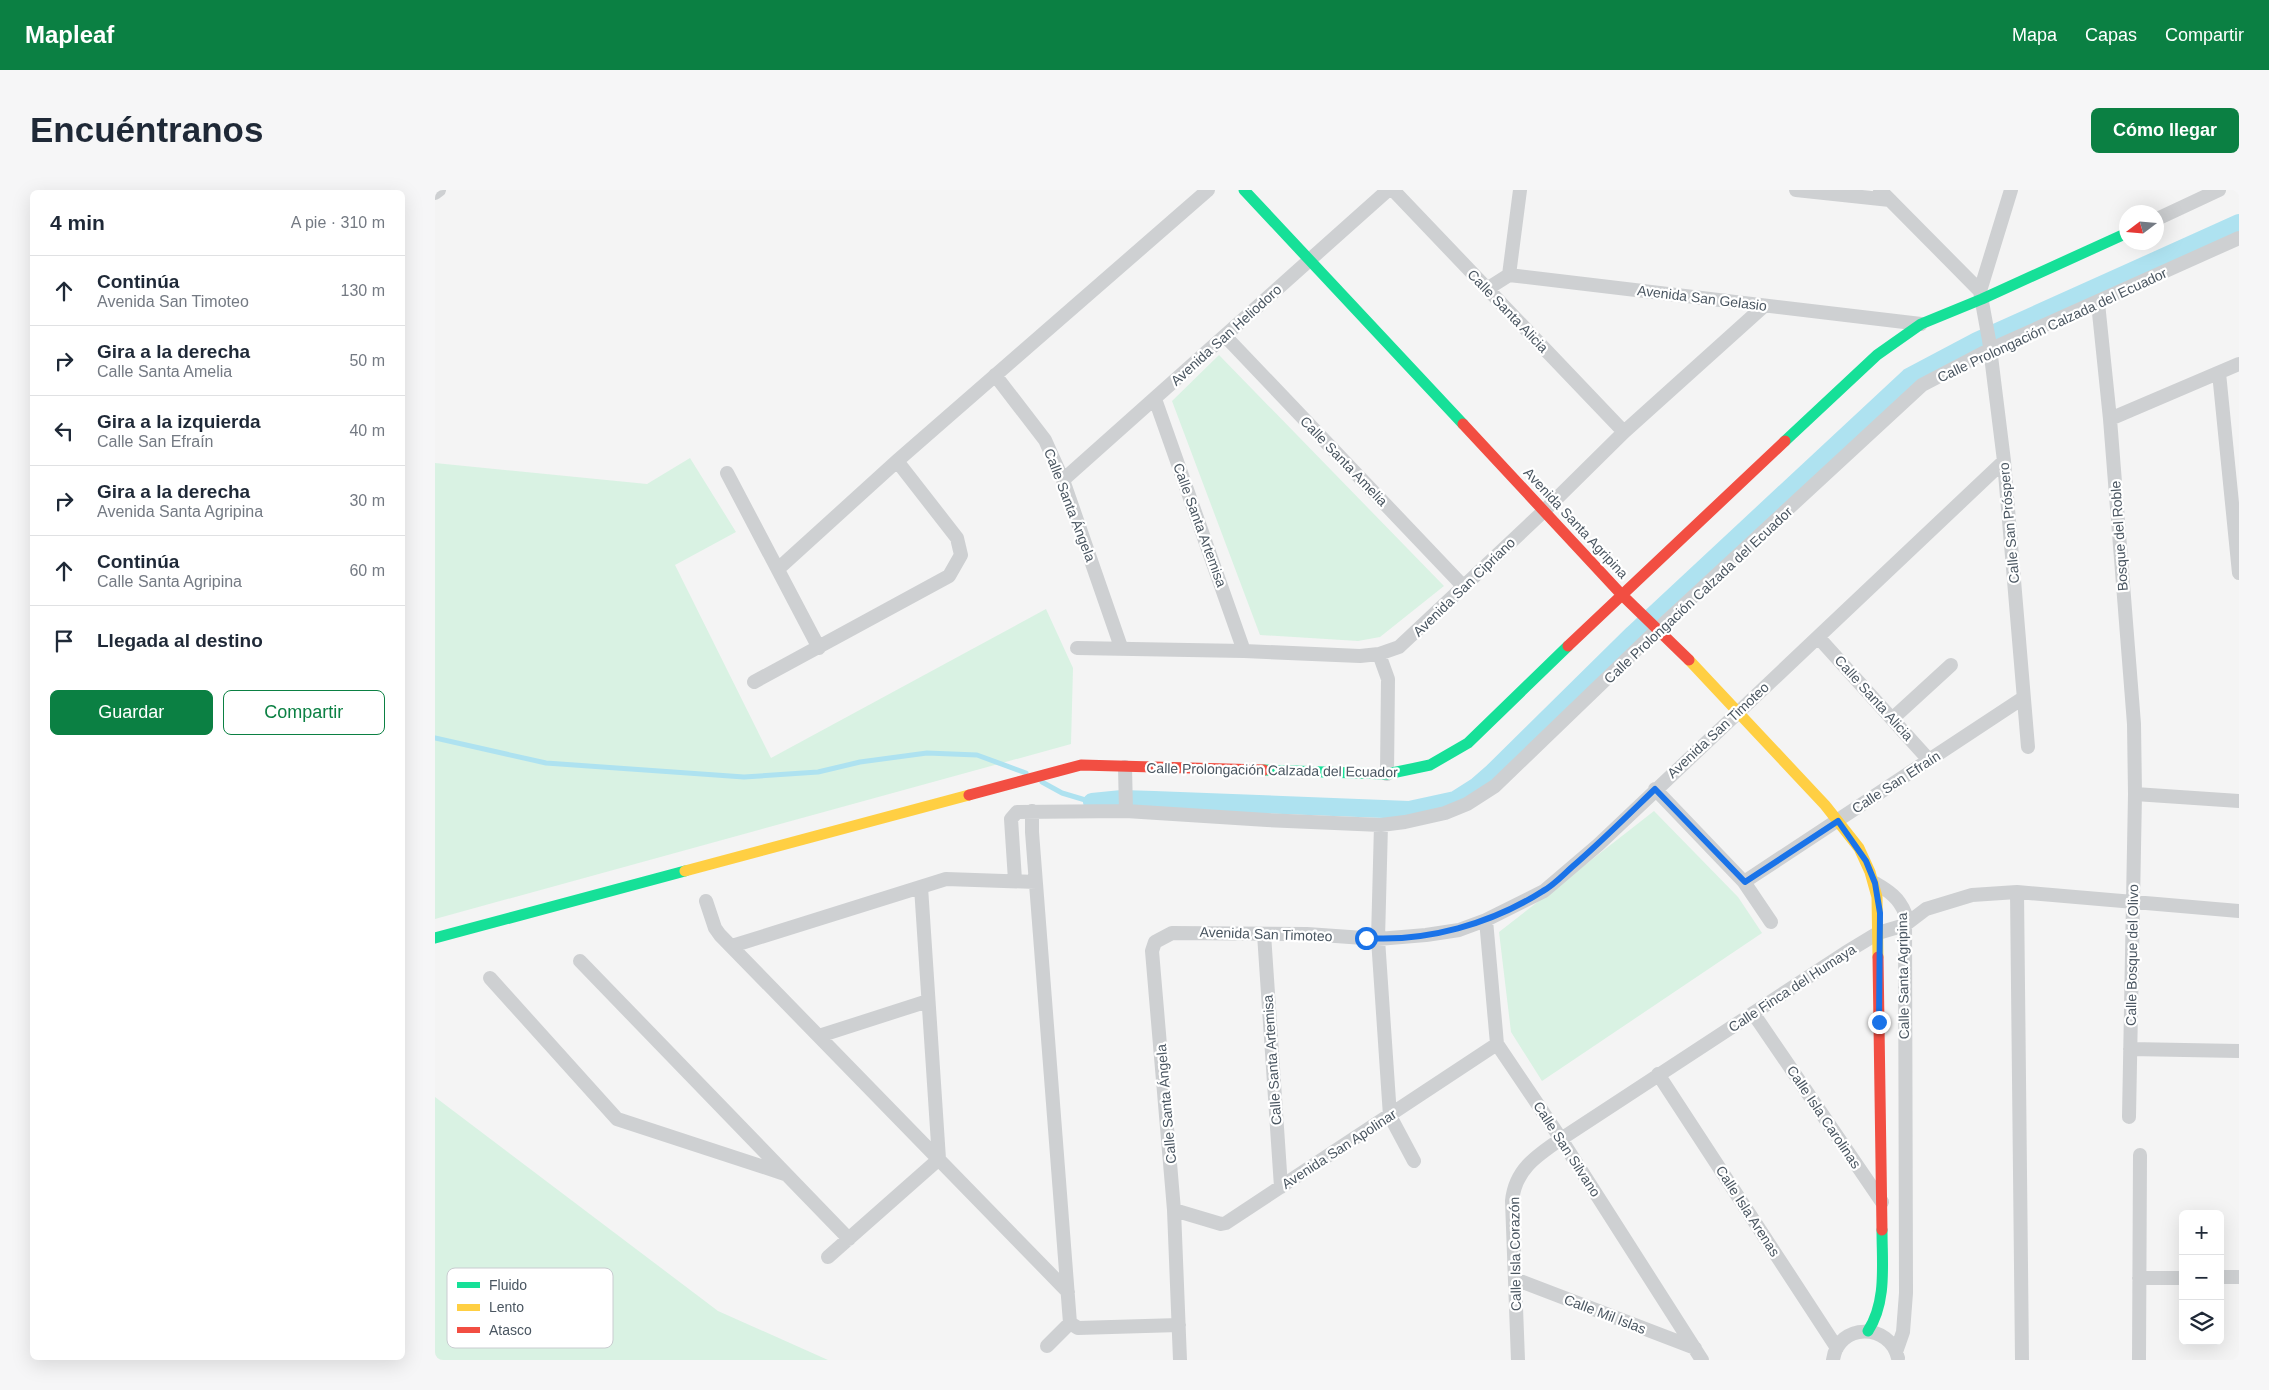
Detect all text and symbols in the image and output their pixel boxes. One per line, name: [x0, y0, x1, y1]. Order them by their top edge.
text: Mapleaf: [25, 21, 114, 48]
text: Mapa: [2012, 25, 2057, 45]
text: Capas: [2085, 25, 2137, 45]
text: Compartir: [2165, 25, 2244, 45]
button: Cómo llegar: [2091, 108, 2239, 153]
text: Encuéntranos: [30, 110, 263, 149]
north arrow: [2119, 205, 2164, 250]
text: 4 min: [50, 211, 105, 234]
text: A pie · 310 m: [291, 214, 385, 231]
street label: Calle Prolongación Calzada del Ecuador: [1935, 264, 2170, 385]
street label: Calle Santa Alicia: [1464, 266, 1552, 356]
text: Continúa: [97, 271, 179, 292]
icon: ahead: [50, 277, 78, 305]
street label: Avenida San Heliodoro: [1168, 281, 1285, 389]
text: 130 m: [341, 282, 385, 299]
street label: Avenida San Gelasio: [1636, 282, 1768, 314]
text: Avenida San Timoteo: [97, 293, 249, 310]
text: Gira a la derecha: [97, 341, 250, 362]
icon: right: [50, 347, 78, 375]
text: 50 m: [349, 352, 385, 369]
text: Calle Santa Amelia: [97, 363, 232, 380]
text: Gira a la izquierda: [97, 411, 261, 432]
street label: Calle Santa Amelia: [1297, 413, 1391, 509]
icon: left: [50, 417, 78, 445]
text: 40 m: [349, 422, 385, 439]
text: Calle San Efraín: [97, 433, 214, 450]
street label: Calle Santa Ángela: [1041, 446, 1099, 564]
street label: Calle Santa Artemisa: [1170, 461, 1230, 589]
street label: Calle San Próspero: [1996, 462, 2022, 584]
street label: Avenida Santa Agripina: [1521, 464, 1632, 582]
street label: Bosque del Roble: [2107, 480, 2131, 592]
text: Gira a la derecha: [97, 481, 250, 502]
icon: right: [50, 487, 78, 515]
text: 30 m: [349, 492, 385, 509]
text: Avenida Santa Agripina: [97, 503, 263, 520]
street label: Calle Prolongación Calzada del Ecuador: [1601, 503, 1796, 687]
street label: Avenida San Cipriano: [1410, 534, 1518, 640]
text: Continúa: [97, 551, 179, 572]
icon: ahead: [50, 557, 78, 585]
text: 60 m: [349, 562, 385, 579]
text: Calle Santa Agripina: [97, 573, 242, 590]
icon: arrive: [50, 627, 78, 655]
text: Llegada al destino: [97, 630, 263, 651]
street label: Calle Santa Alicia: [1832, 652, 1917, 744]
street label: Avenida San Timoteo: [1664, 679, 1772, 781]
button: Guardar: [50, 690, 213, 735]
button: Compartir: [223, 690, 385, 735]
street label: Calle San Efraín: [1849, 748, 1943, 816]
street label: Calle Prolongación Calzada del Ecuador: [1146, 760, 1398, 780]
street label: Calle Bosque del Olivo: [2123, 884, 2141, 1026]
street label: Calle Santa Agripina: [1894, 912, 1912, 1040]
street label: Avenida San Timoteo: [1199, 924, 1333, 944]
route start: [1355, 927, 1378, 950]
street label: Calle Finca del Humaya: [1725, 941, 1859, 1035]
street label: Calle Santa Artemisa: [1259, 994, 1285, 1126]
route end: [1868, 1011, 1891, 1034]
street label: Calle Santa Ángela: [1153, 1043, 1179, 1164]
street label: Calle Isla Carolinas: [1784, 1063, 1864, 1171]
street label: Calle San Silvano: [1530, 1098, 1604, 1200]
street label: Avenida San Apolinar: [1279, 1106, 1400, 1192]
street label: Calle Isla Arenas: [1713, 1163, 1783, 1259]
street label: Calle Isla Corazón: [1506, 1197, 1524, 1311]
map controls: [2179, 1210, 2224, 1345]
button: +: [2179, 1210, 2224, 1255]
button: −: [2179, 1255, 2224, 1300]
legend: [447, 1268, 613, 1348]
text: Fluido: [489, 1277, 527, 1293]
street label: Calle Mil Islas: [1562, 1291, 1648, 1337]
text: Lento: [489, 1299, 524, 1315]
button: layers: [2179, 1300, 2224, 1345]
text: Atasco: [489, 1322, 532, 1338]

